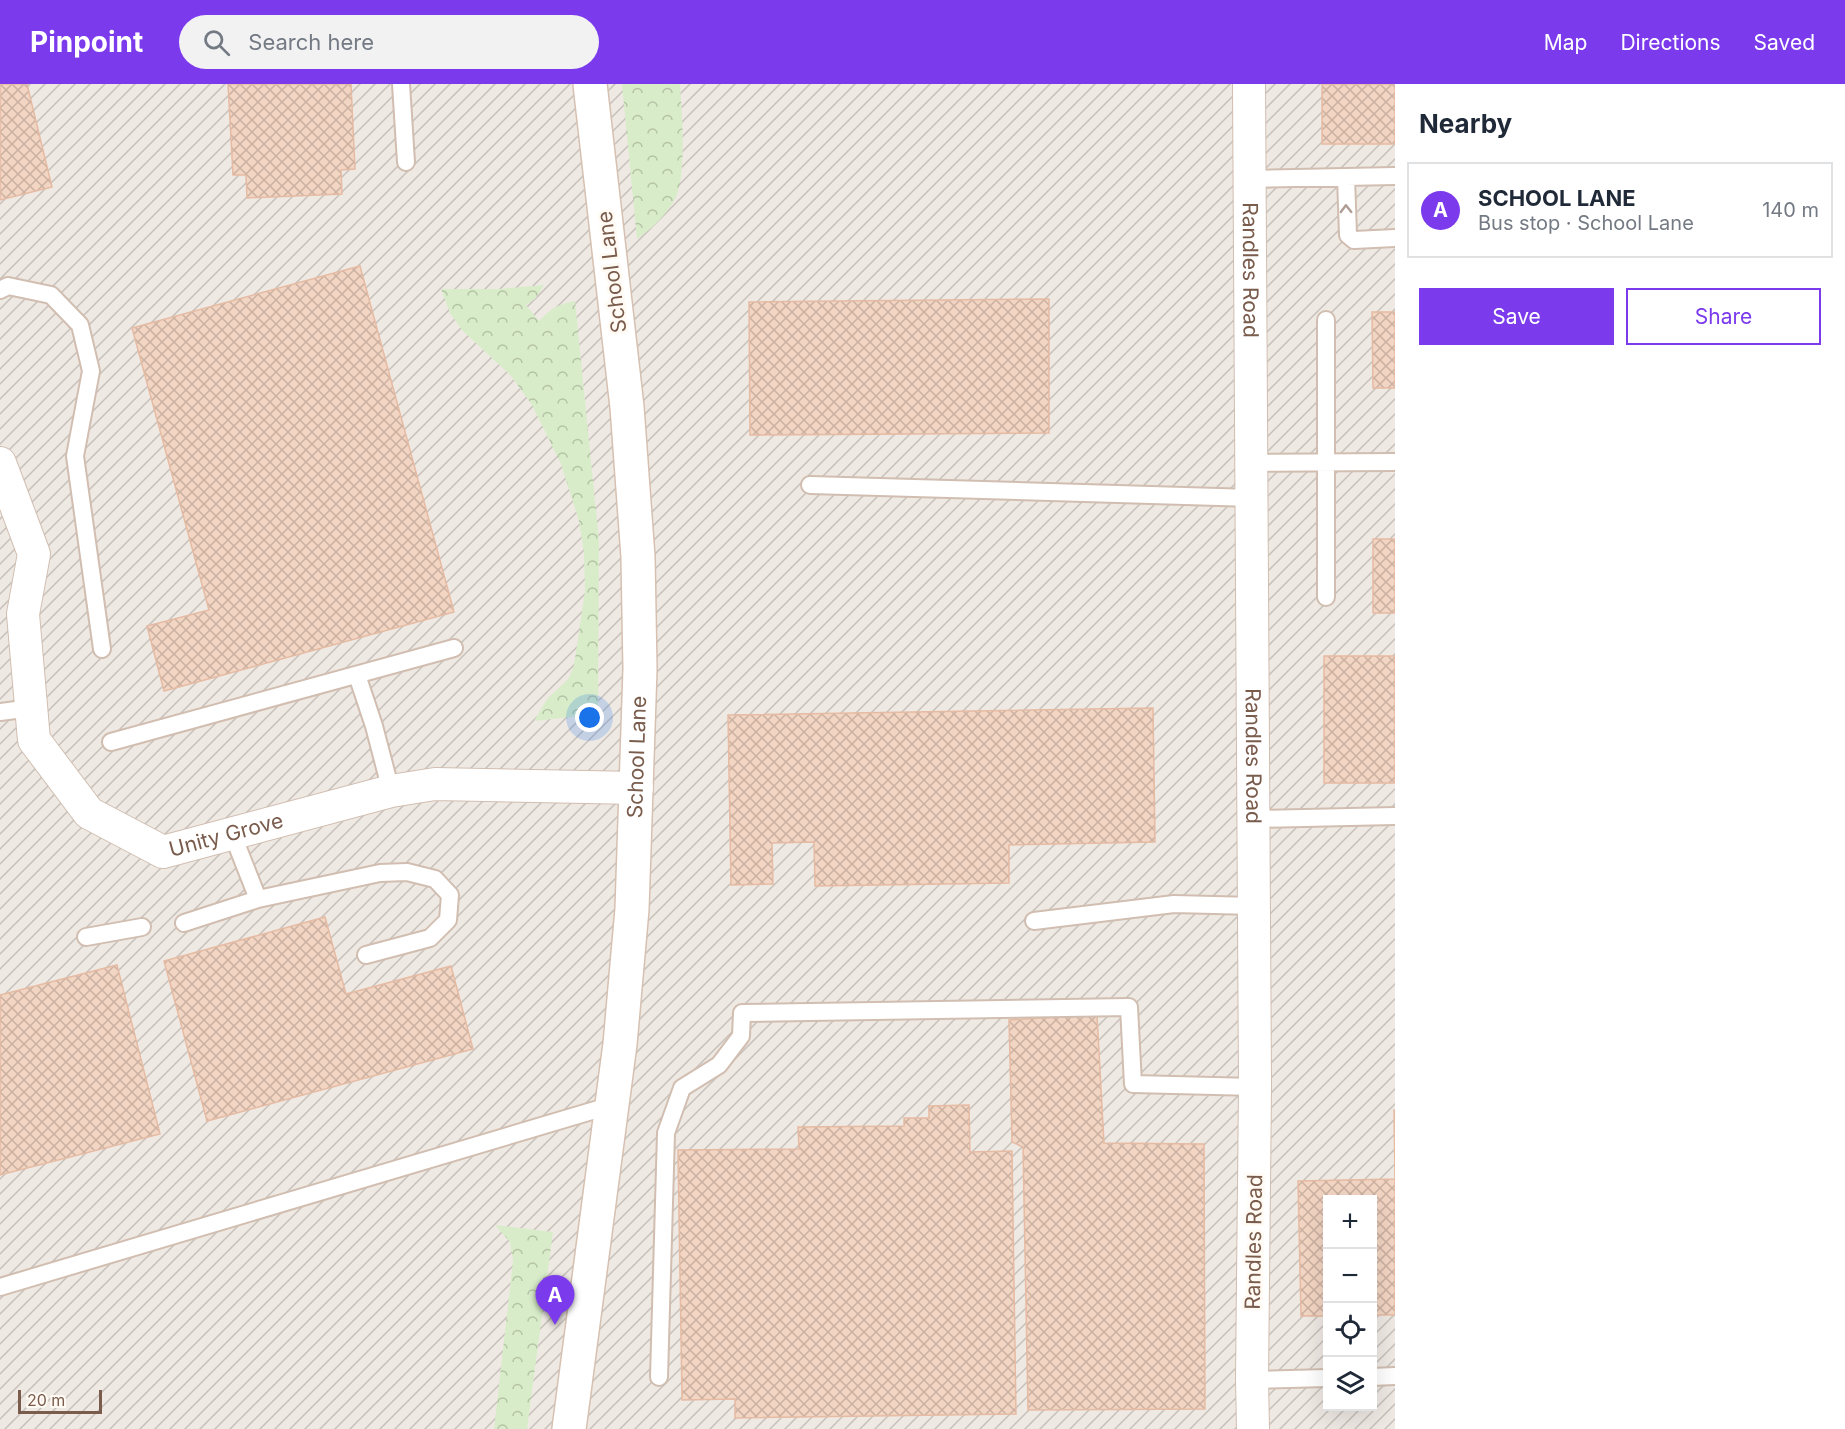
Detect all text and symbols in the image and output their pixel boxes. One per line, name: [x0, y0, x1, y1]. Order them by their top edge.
search box: [179, 15, 599, 69]
text: Pinpoint: [30, 25, 143, 59]
icon: search: [200, 26, 233, 59]
text: Search here: [248, 29, 374, 55]
text: Map: [1544, 30, 1587, 55]
text: Directions: [1620, 30, 1721, 55]
text: Saved: [1754, 30, 1815, 55]
text: Nearby: [1419, 108, 1512, 139]
text: SCHOOL LANE: [1478, 185, 1636, 211]
text: A: [1433, 198, 1448, 222]
text: 140 m: [1762, 198, 1819, 222]
street label: Randles Road: [1238, 202, 1264, 338]
one-way arrow: [1340, 205, 1352, 214]
street label: School Lane: [592, 210, 631, 334]
text: Bus stop · School Lane: [1478, 211, 1694, 235]
button: Save: [1419, 288, 1614, 345]
button: Share: [1626, 288, 1821, 345]
street label: Randles Road: [1241, 688, 1266, 824]
street label: School Lane: [622, 695, 651, 819]
your location: [575, 703, 604, 732]
street label: Unity Grove: [166, 807, 286, 862]
street label: Randles Road: [1240, 1174, 1267, 1310]
map controls: [1323, 1195, 1377, 1411]
button: +: [1323, 1195, 1377, 1249]
button: −: [1323, 1249, 1377, 1303]
pin: A: [536, 1276, 574, 1325]
button: locate: [1323, 1303, 1377, 1357]
button: layers: [1323, 1357, 1377, 1411]
scale bar: [18, 1387, 102, 1414]
text: 20 m: [27, 1390, 65, 1410]

